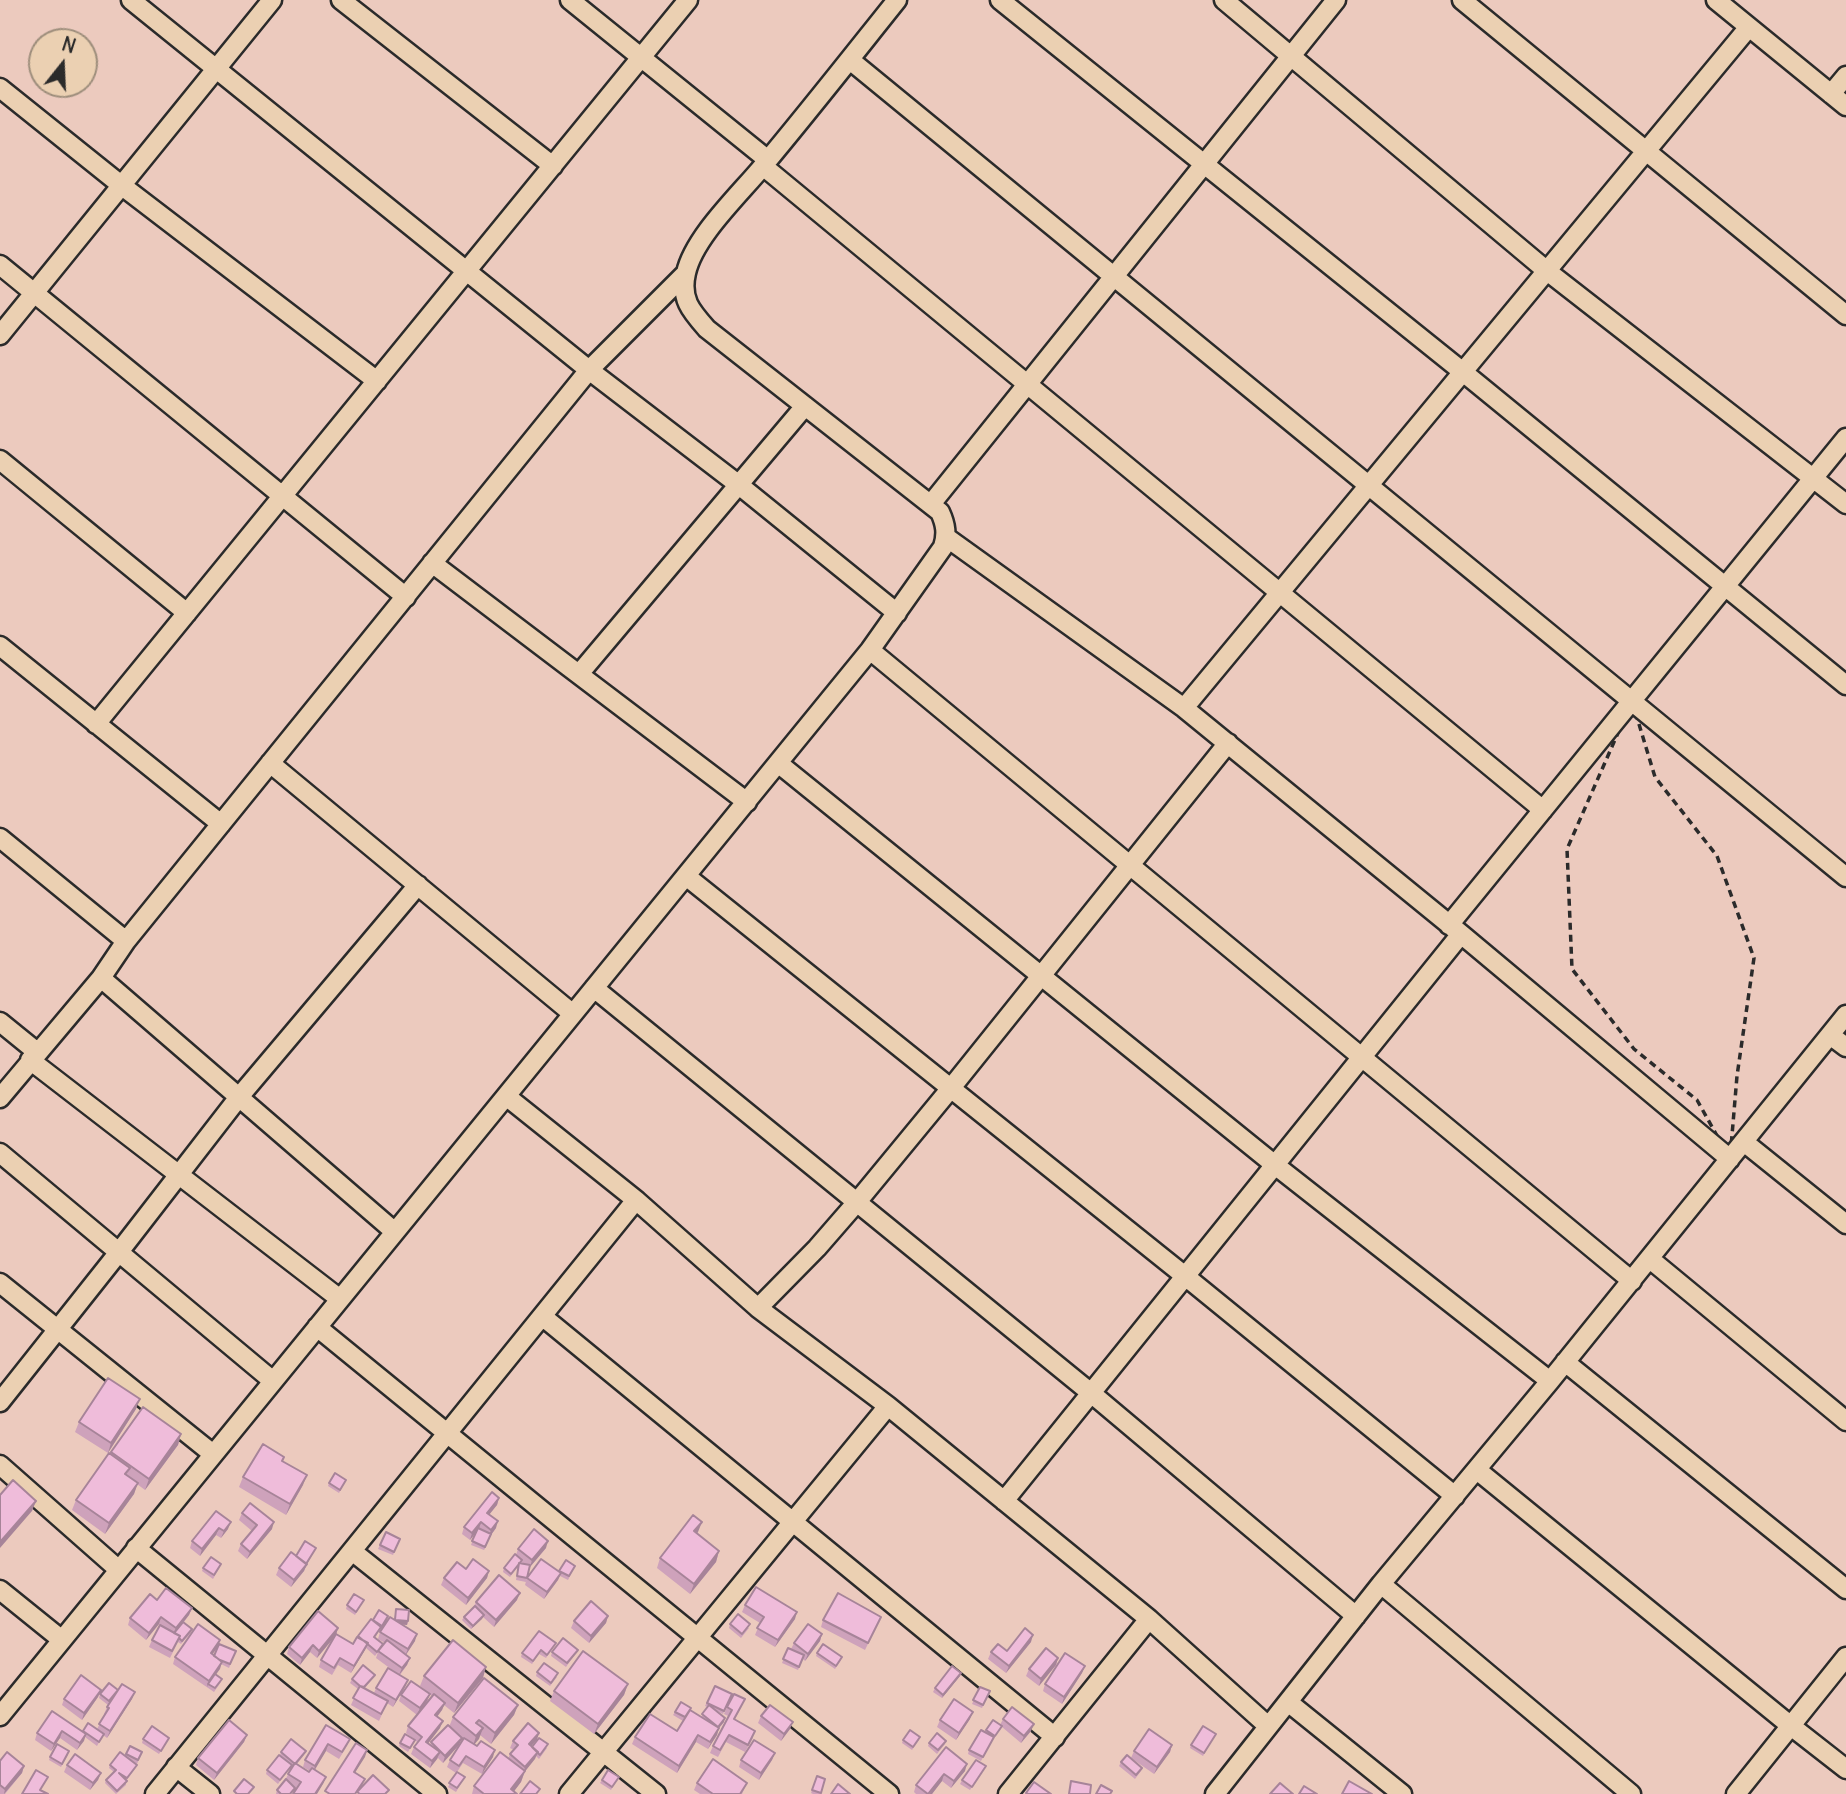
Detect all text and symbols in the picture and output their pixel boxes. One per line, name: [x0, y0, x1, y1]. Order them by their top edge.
north arrow: [28, 28, 98, 98]
text: N: [59, 31, 79, 58]

